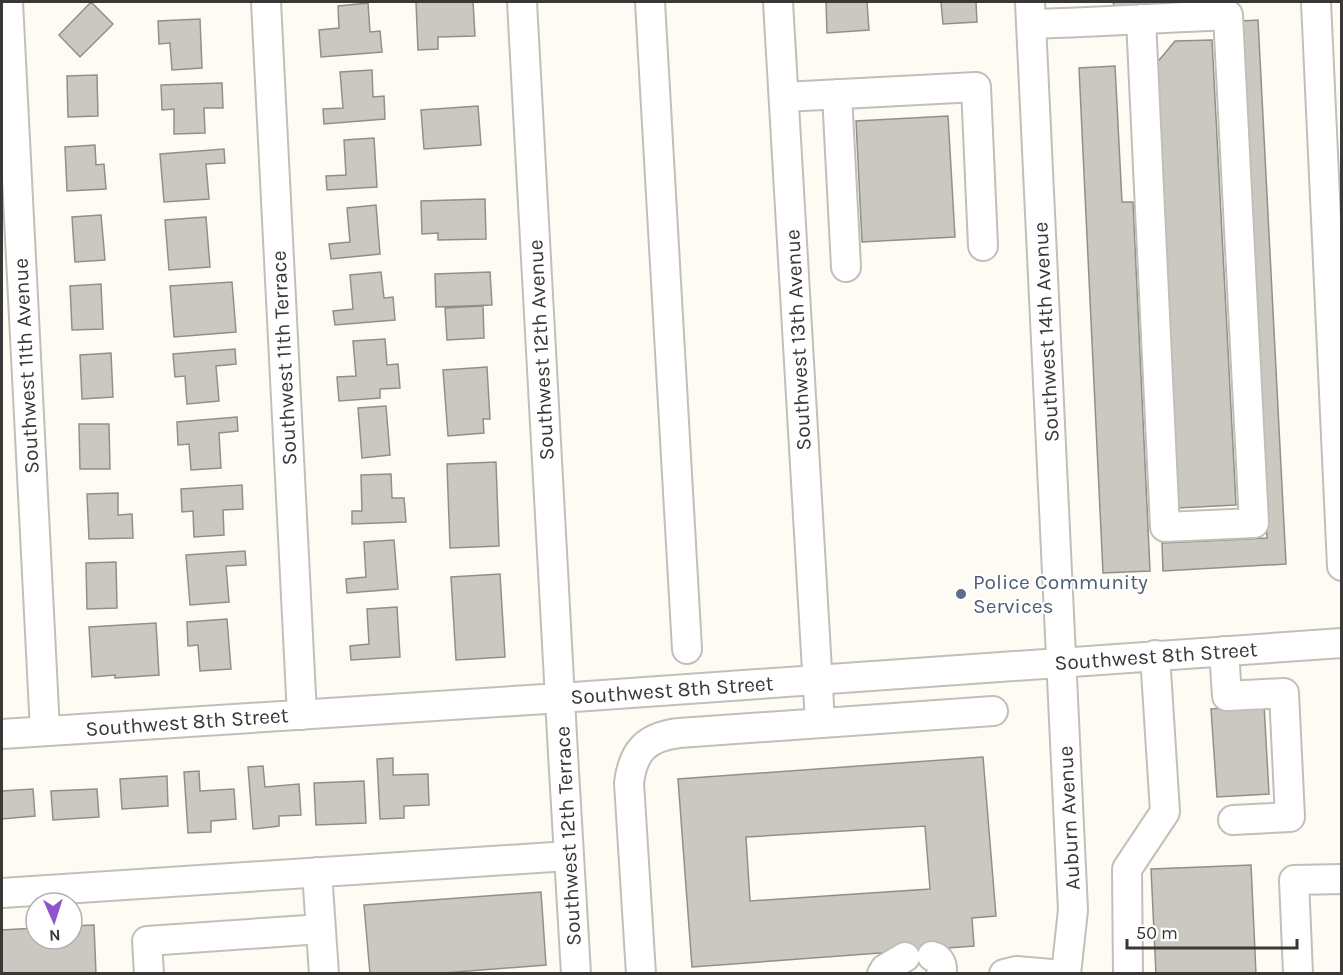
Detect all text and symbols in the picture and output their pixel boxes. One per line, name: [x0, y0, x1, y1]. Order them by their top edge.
street label: Southwest 14th Avenue: [1028, 221, 1064, 443]
street label: Southwest 13th Avenue: [780, 229, 816, 451]
street label: Southwest 12th Avenue: [523, 239, 559, 461]
street label: Southwest 11th Terrace: [266, 250, 302, 466]
street label: Southwest 11th Avenue: [8, 258, 44, 474]
place label: Police Community Services: [973, 570, 1148, 618]
marker: Police Community Services: [954, 587, 968, 601]
street label: Southwest 8th Street: [1054, 637, 1258, 675]
street label: Southwest 8th Street: [570, 671, 774, 709]
street label: Southwest 8th Street: [85, 703, 289, 741]
street label: Southwest 12th Terrace: [550, 725, 586, 947]
street label: Auburn Avenue: [1053, 745, 1085, 891]
north arrow: [24, 891, 84, 951]
scale bar: [1127, 912, 1296, 950]
text: 50 m: [1136, 922, 1178, 944]
text: N: [49, 926, 61, 945]

